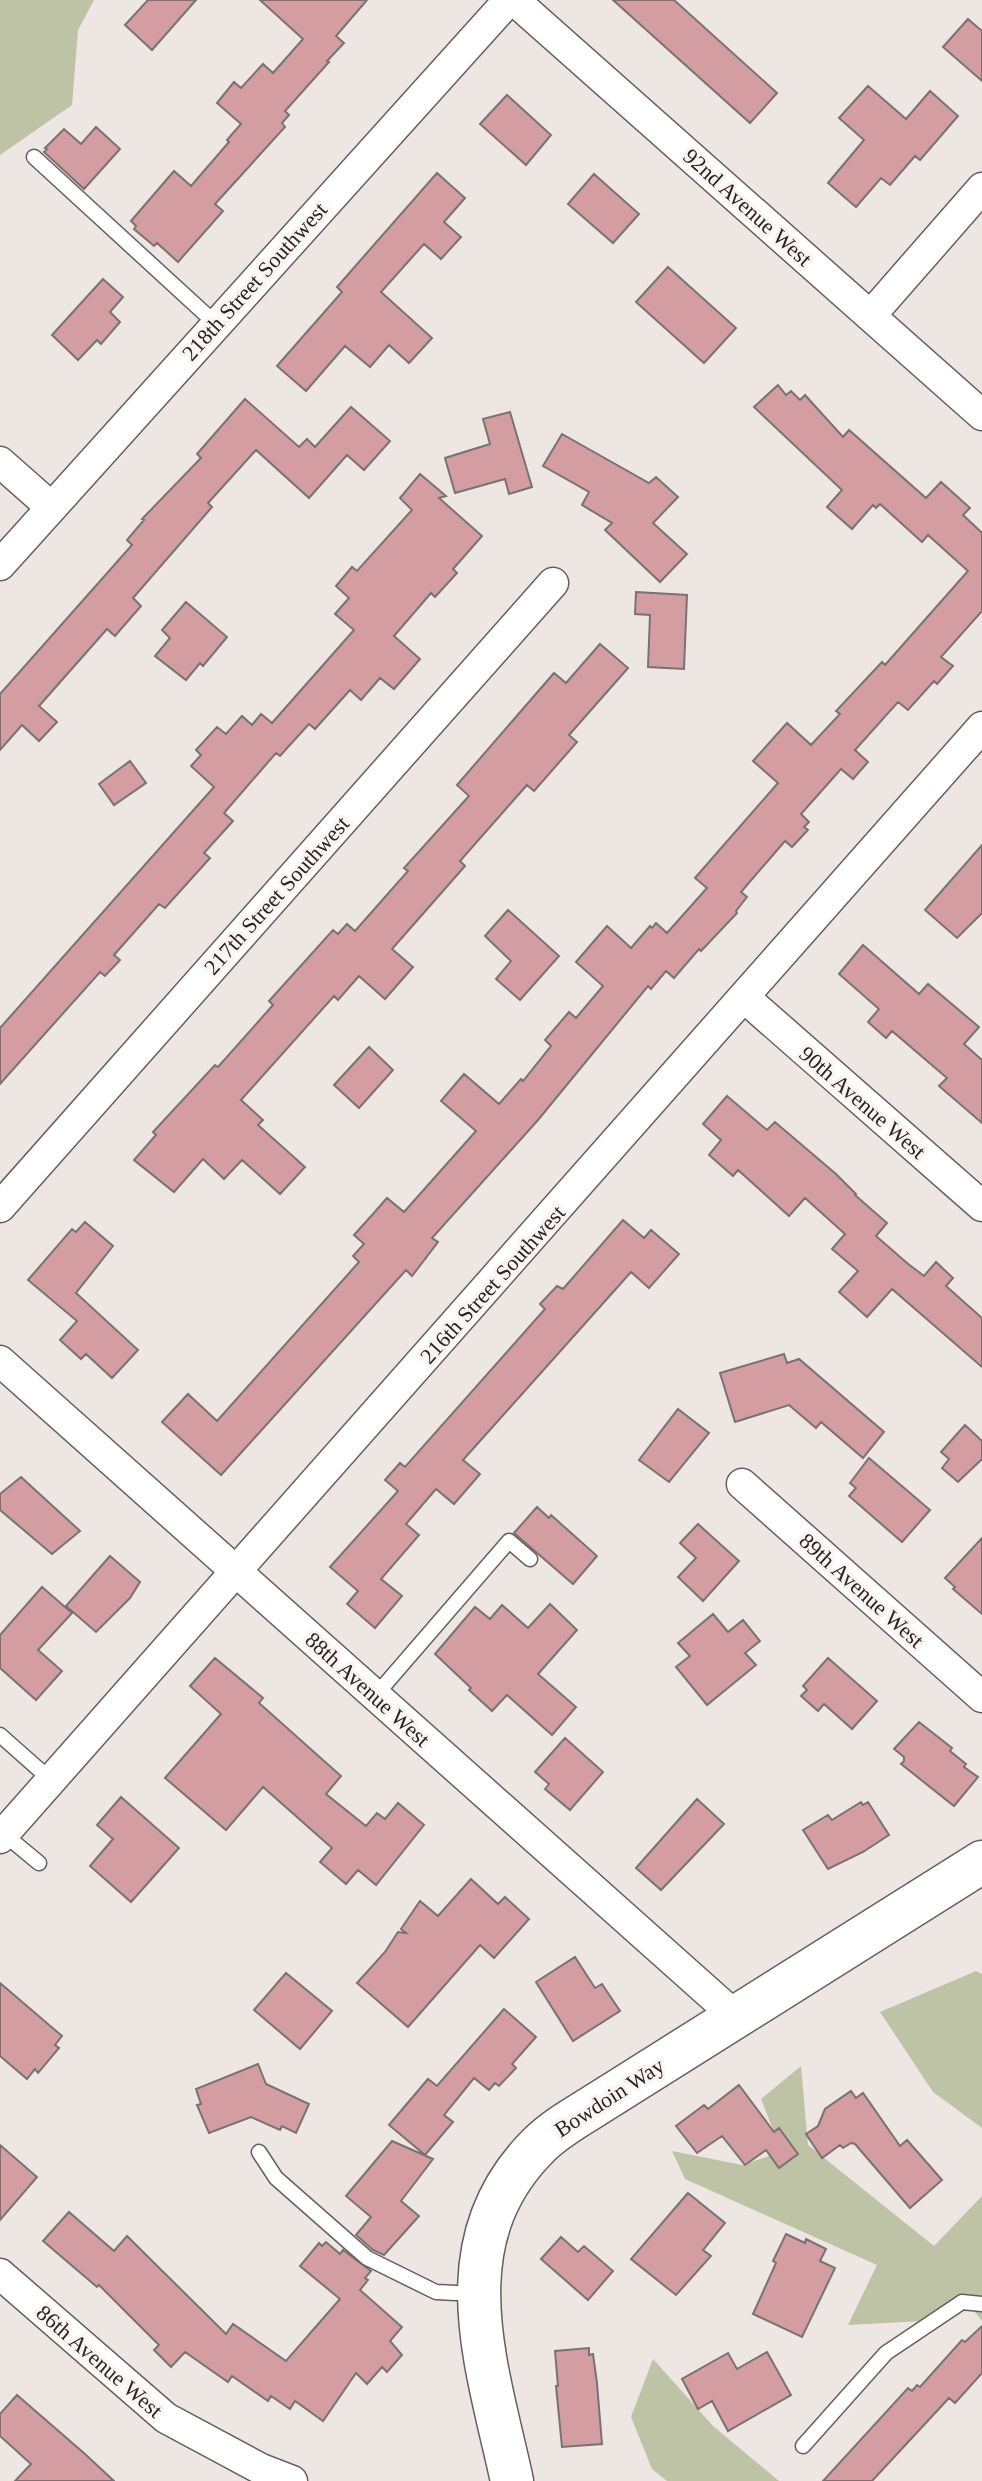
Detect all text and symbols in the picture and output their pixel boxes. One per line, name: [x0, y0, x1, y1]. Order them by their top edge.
street label: 92nd Avenue West: [679, 143, 817, 271]
street label: 218th Street Southwest: [177, 197, 332, 366]
street label: 217th Street Southwest: [199, 811, 354, 980]
street label: 90th Avenue West: [795, 1041, 931, 1164]
street label: 216th Street Southwest: [415, 1200, 570, 1369]
street label: 89th Avenue West: [794, 1528, 929, 1653]
street label: 88th Avenue West: [300, 1627, 435, 1752]
street label: Bowdoin Way: [550, 2053, 669, 2142]
street label: 86th Avenue West: [32, 2300, 168, 2423]

